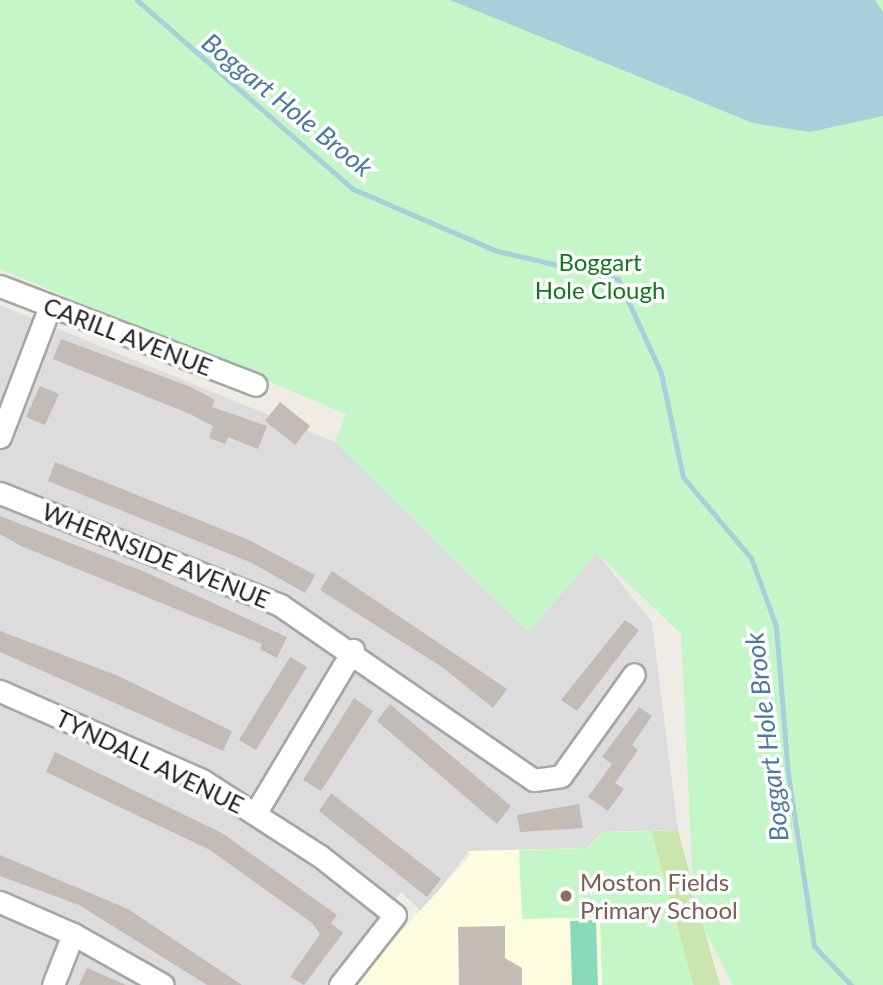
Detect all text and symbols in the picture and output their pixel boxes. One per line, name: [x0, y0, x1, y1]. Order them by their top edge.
water label: Boggart Hole Brook: [196, 27, 378, 183]
park label: Boggart Hole Clough: [535, 248, 665, 304]
street label: CARILL AVENUE: [39, 290, 217, 382]
street label: WHERNSIDE AVENUE: [38, 496, 274, 614]
water label: Boggart Hole Brook: [739, 631, 795, 843]
street label: TYNDALL AVENUE: [51, 703, 249, 819]
place label: Moston Fields Primary School: [580, 868, 738, 924]
marker: Moston Fields Primary School: [558, 888, 574, 904]

